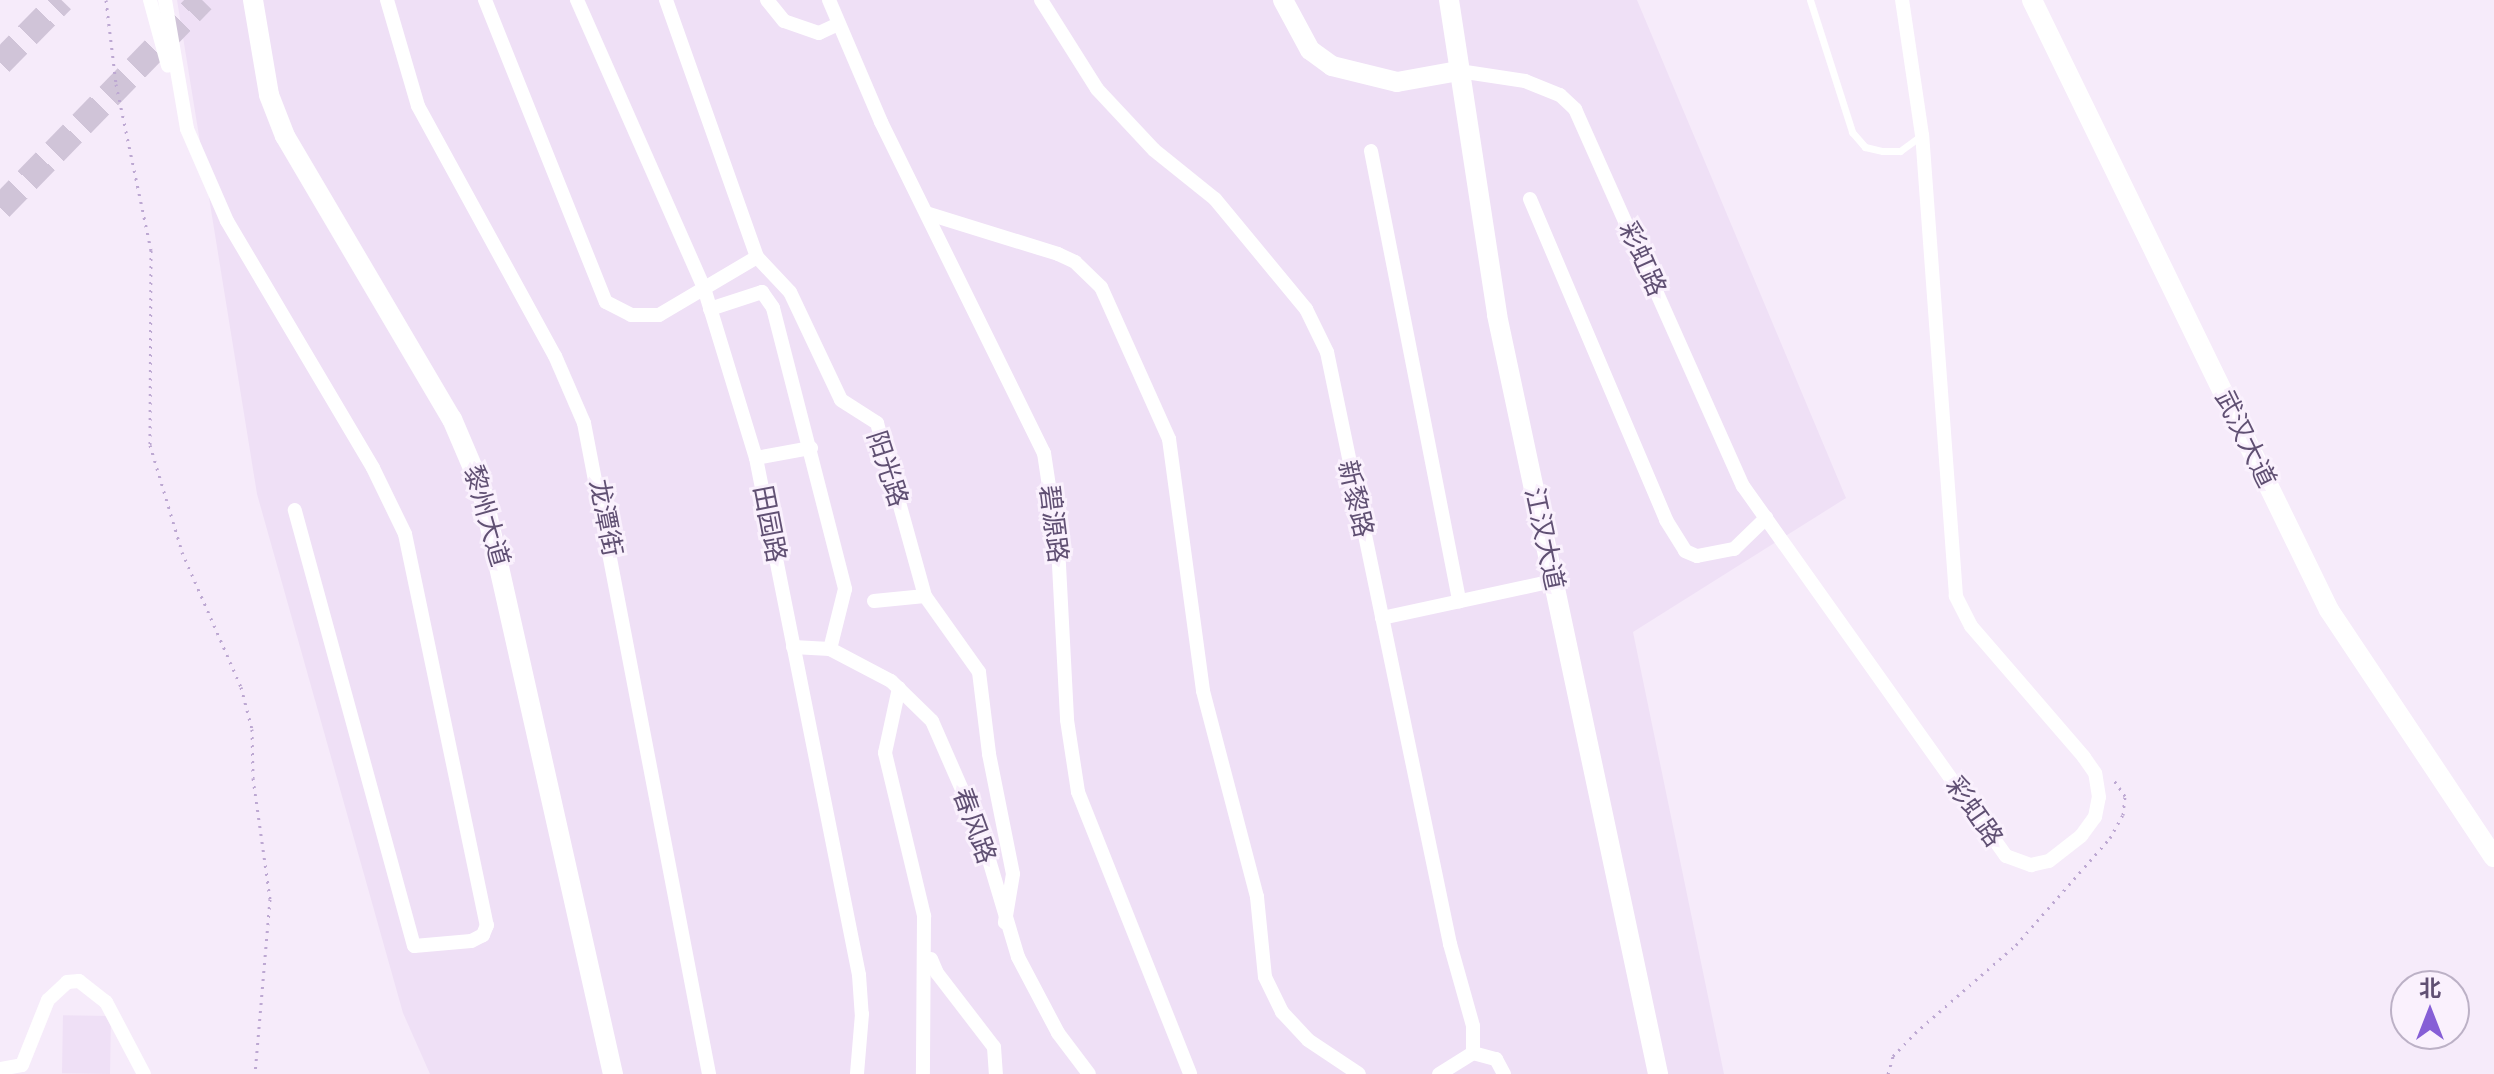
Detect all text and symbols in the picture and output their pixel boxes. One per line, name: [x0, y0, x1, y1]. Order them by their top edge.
street label: 彩虹路: [1612, 217, 1672, 301]
street label: 武汉大道: [2208, 385, 2282, 493]
street label: 阳光路: [860, 427, 914, 511]
street label: 新黎路: [1331, 457, 1379, 541]
street label: 黎州大道: [457, 462, 515, 570]
street label: 龙潭街: [582, 477, 628, 559]
street label: 田园路: [746, 483, 792, 565]
street label: 碧源路: [1033, 483, 1073, 565]
street label: 江汉大道: [1518, 485, 1570, 593]
street label: 彩虹路: [1939, 771, 2009, 853]
street label: 春风路: [946, 784, 1002, 868]
north arrow: [2390, 970, 2470, 1050]
text: 北: [2419, 974, 2441, 1002]

